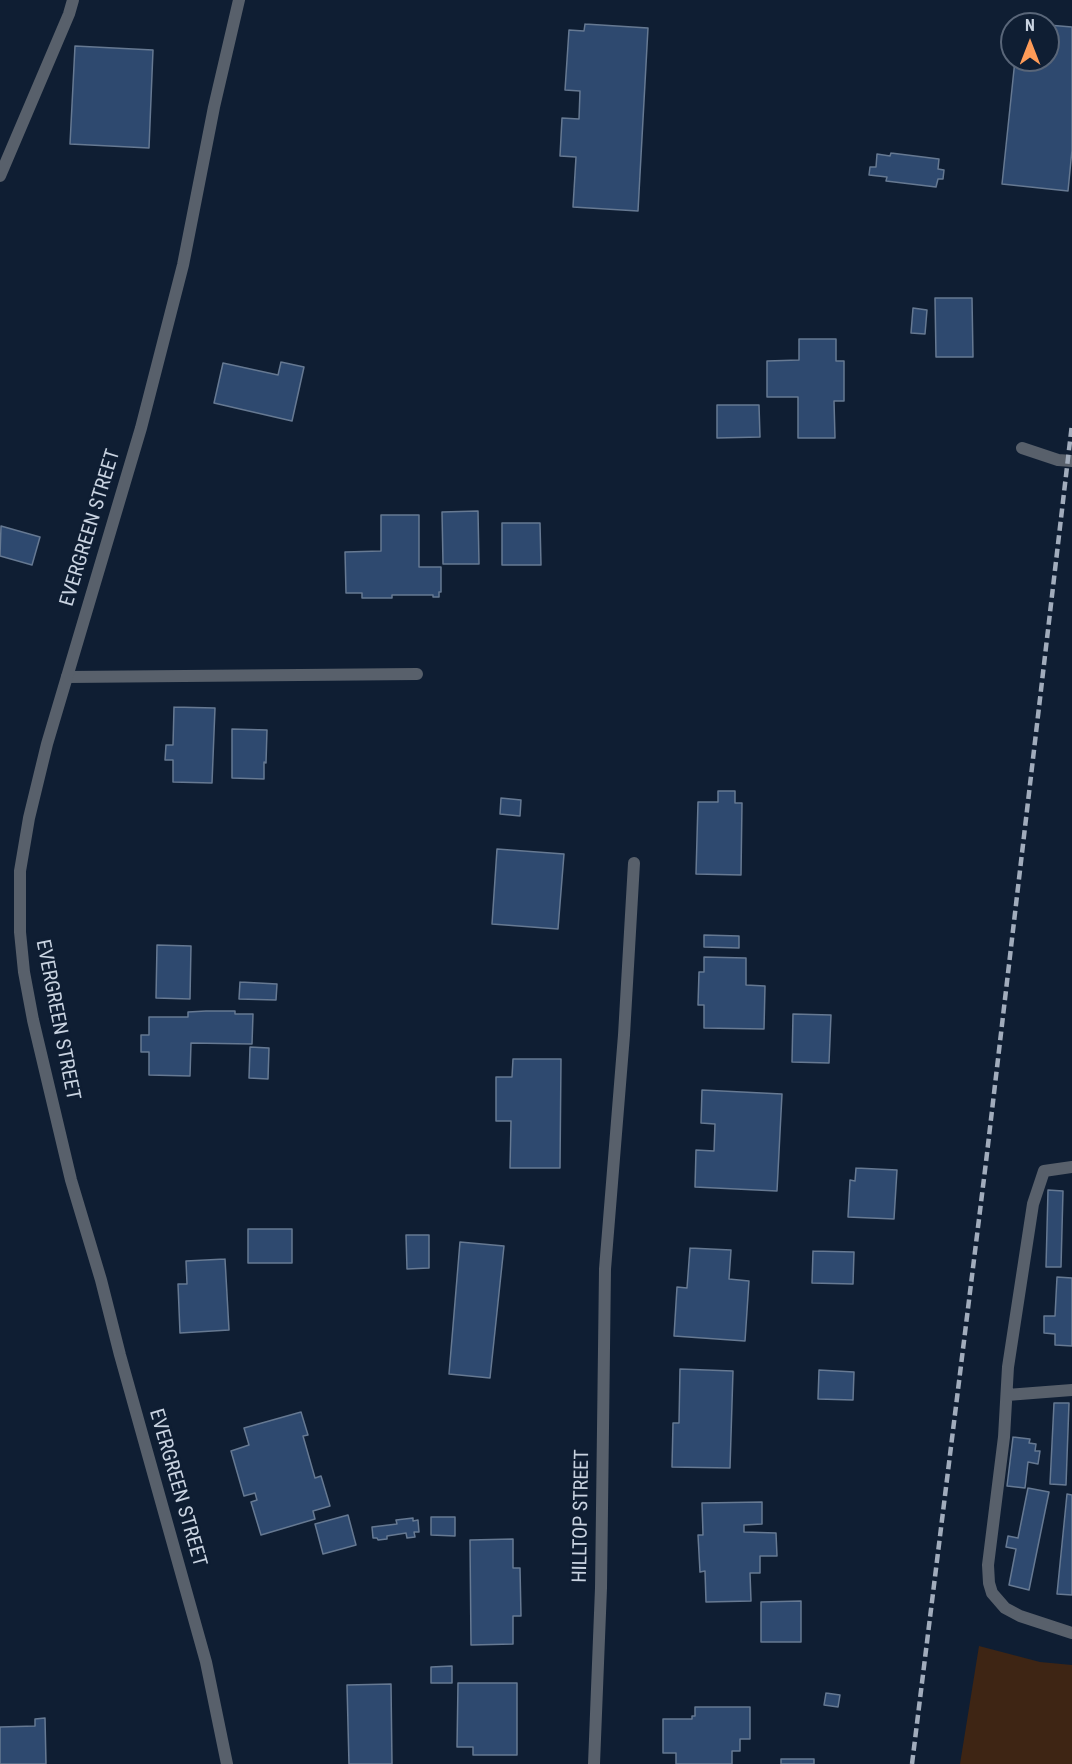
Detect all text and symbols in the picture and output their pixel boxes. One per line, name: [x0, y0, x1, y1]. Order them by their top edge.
north arrow: [1000, 12, 1060, 72]
text: N: [1025, 16, 1035, 35]
street label: EVERGREEN STREET: [56, 447, 126, 609]
street label: EVERGREEN STREET: [30, 938, 84, 1102]
street label: EVERGREEN STREET: [143, 1406, 211, 1570]
street label: HILLTOP STREET: [569, 1449, 595, 1583]

